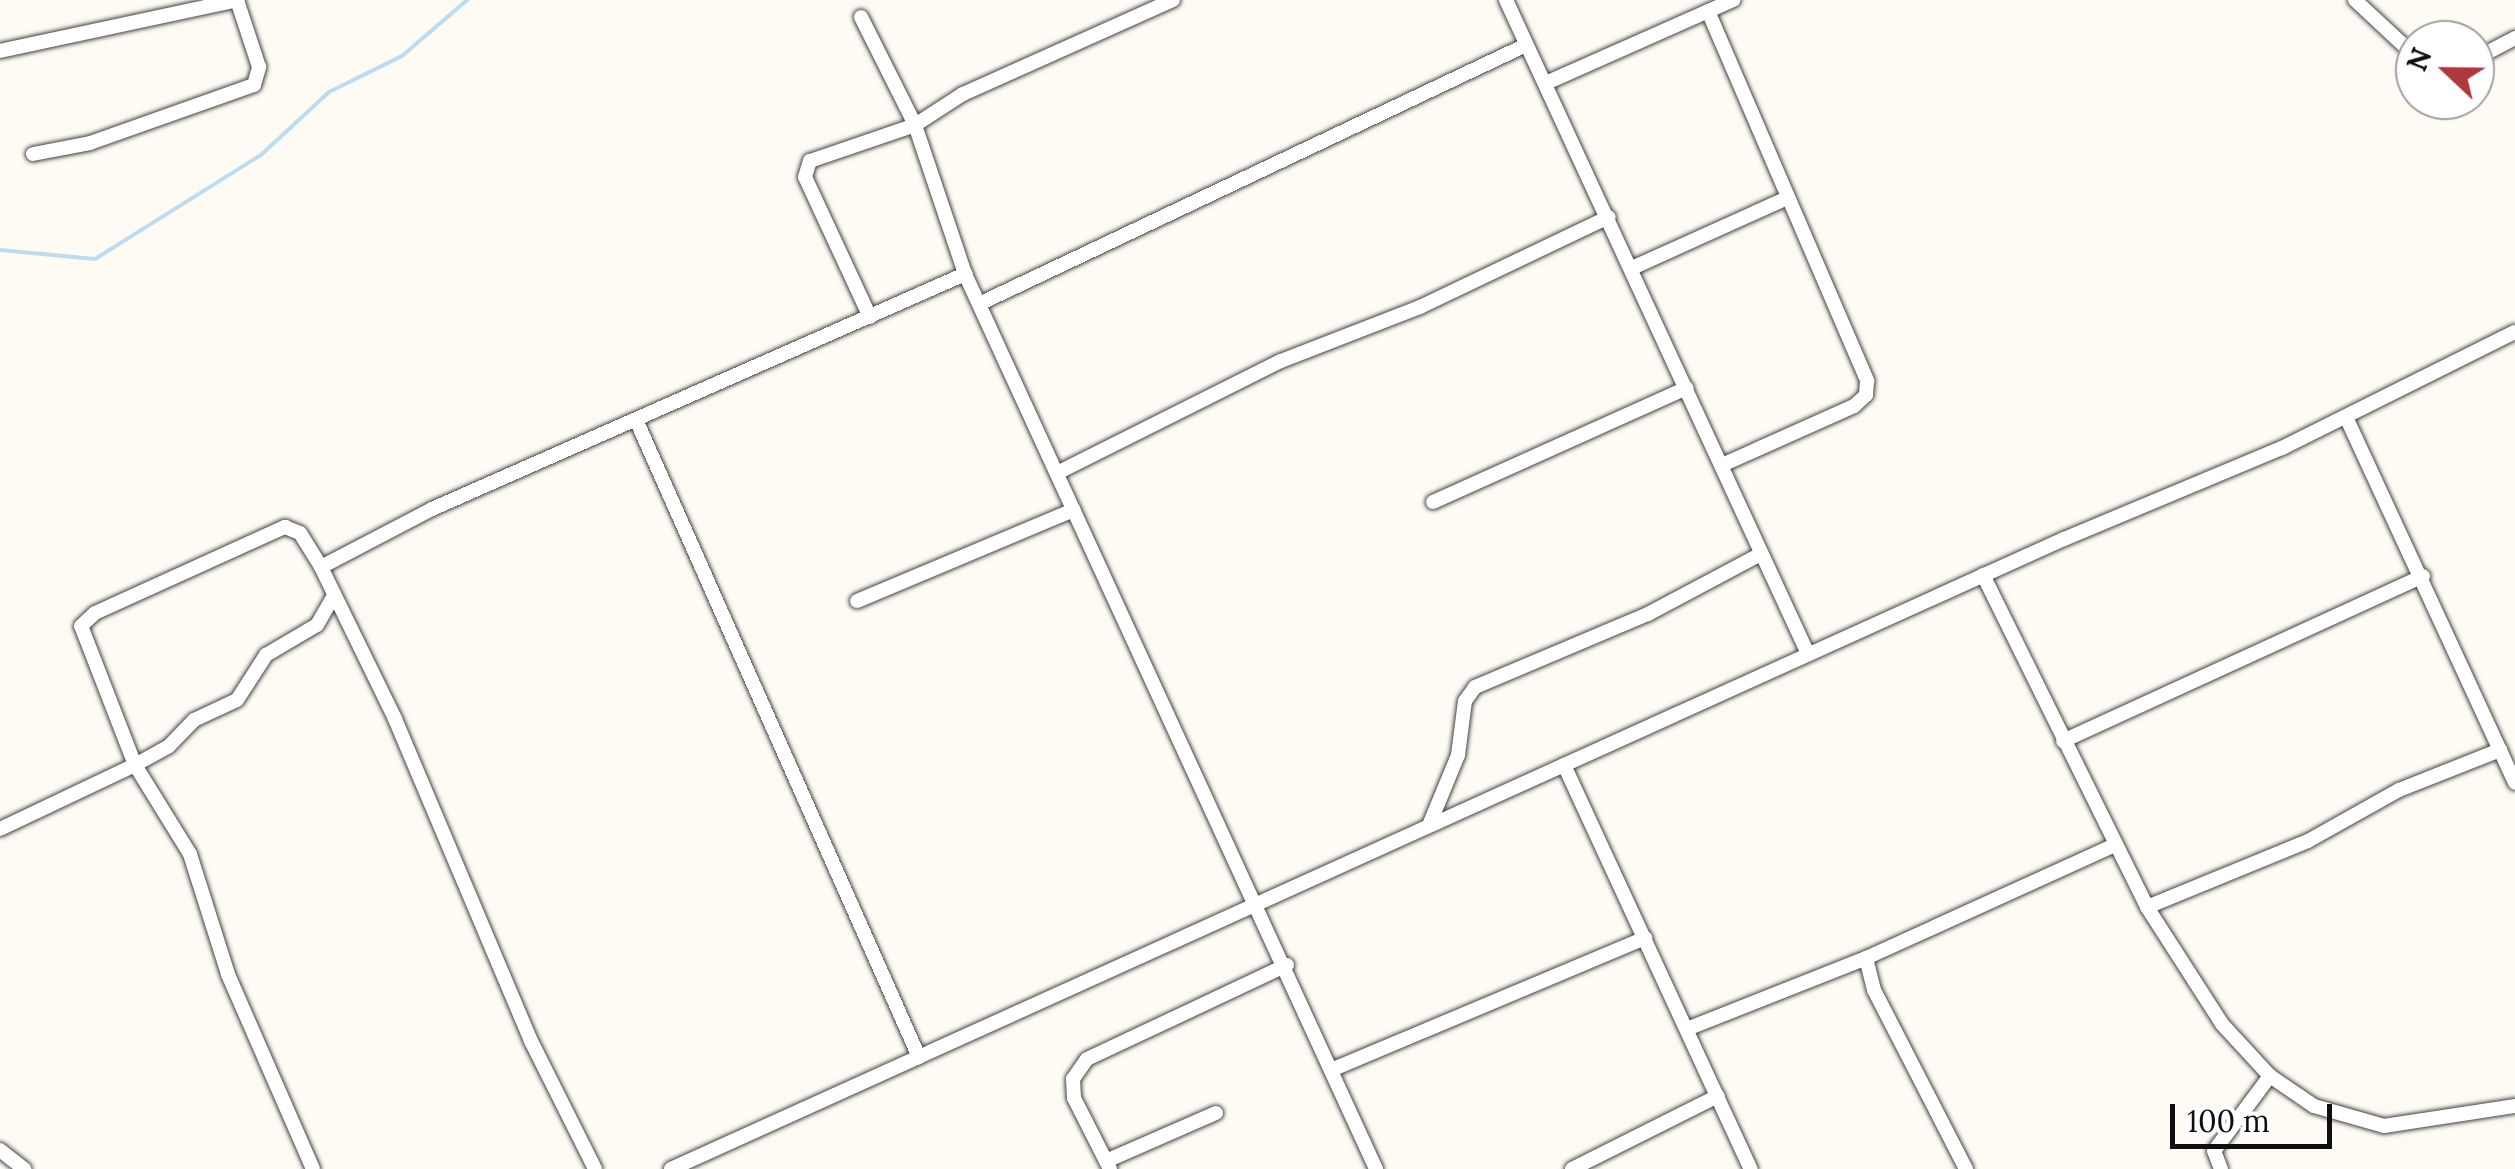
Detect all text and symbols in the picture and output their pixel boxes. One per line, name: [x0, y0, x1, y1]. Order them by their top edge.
north arrow: [2395, 20, 2495, 120]
text: N: [2398, 43, 2440, 76]
scale bar: [2175, 1084, 2338, 1146]
text: 100 m: [2187, 1102, 2270, 1140]

